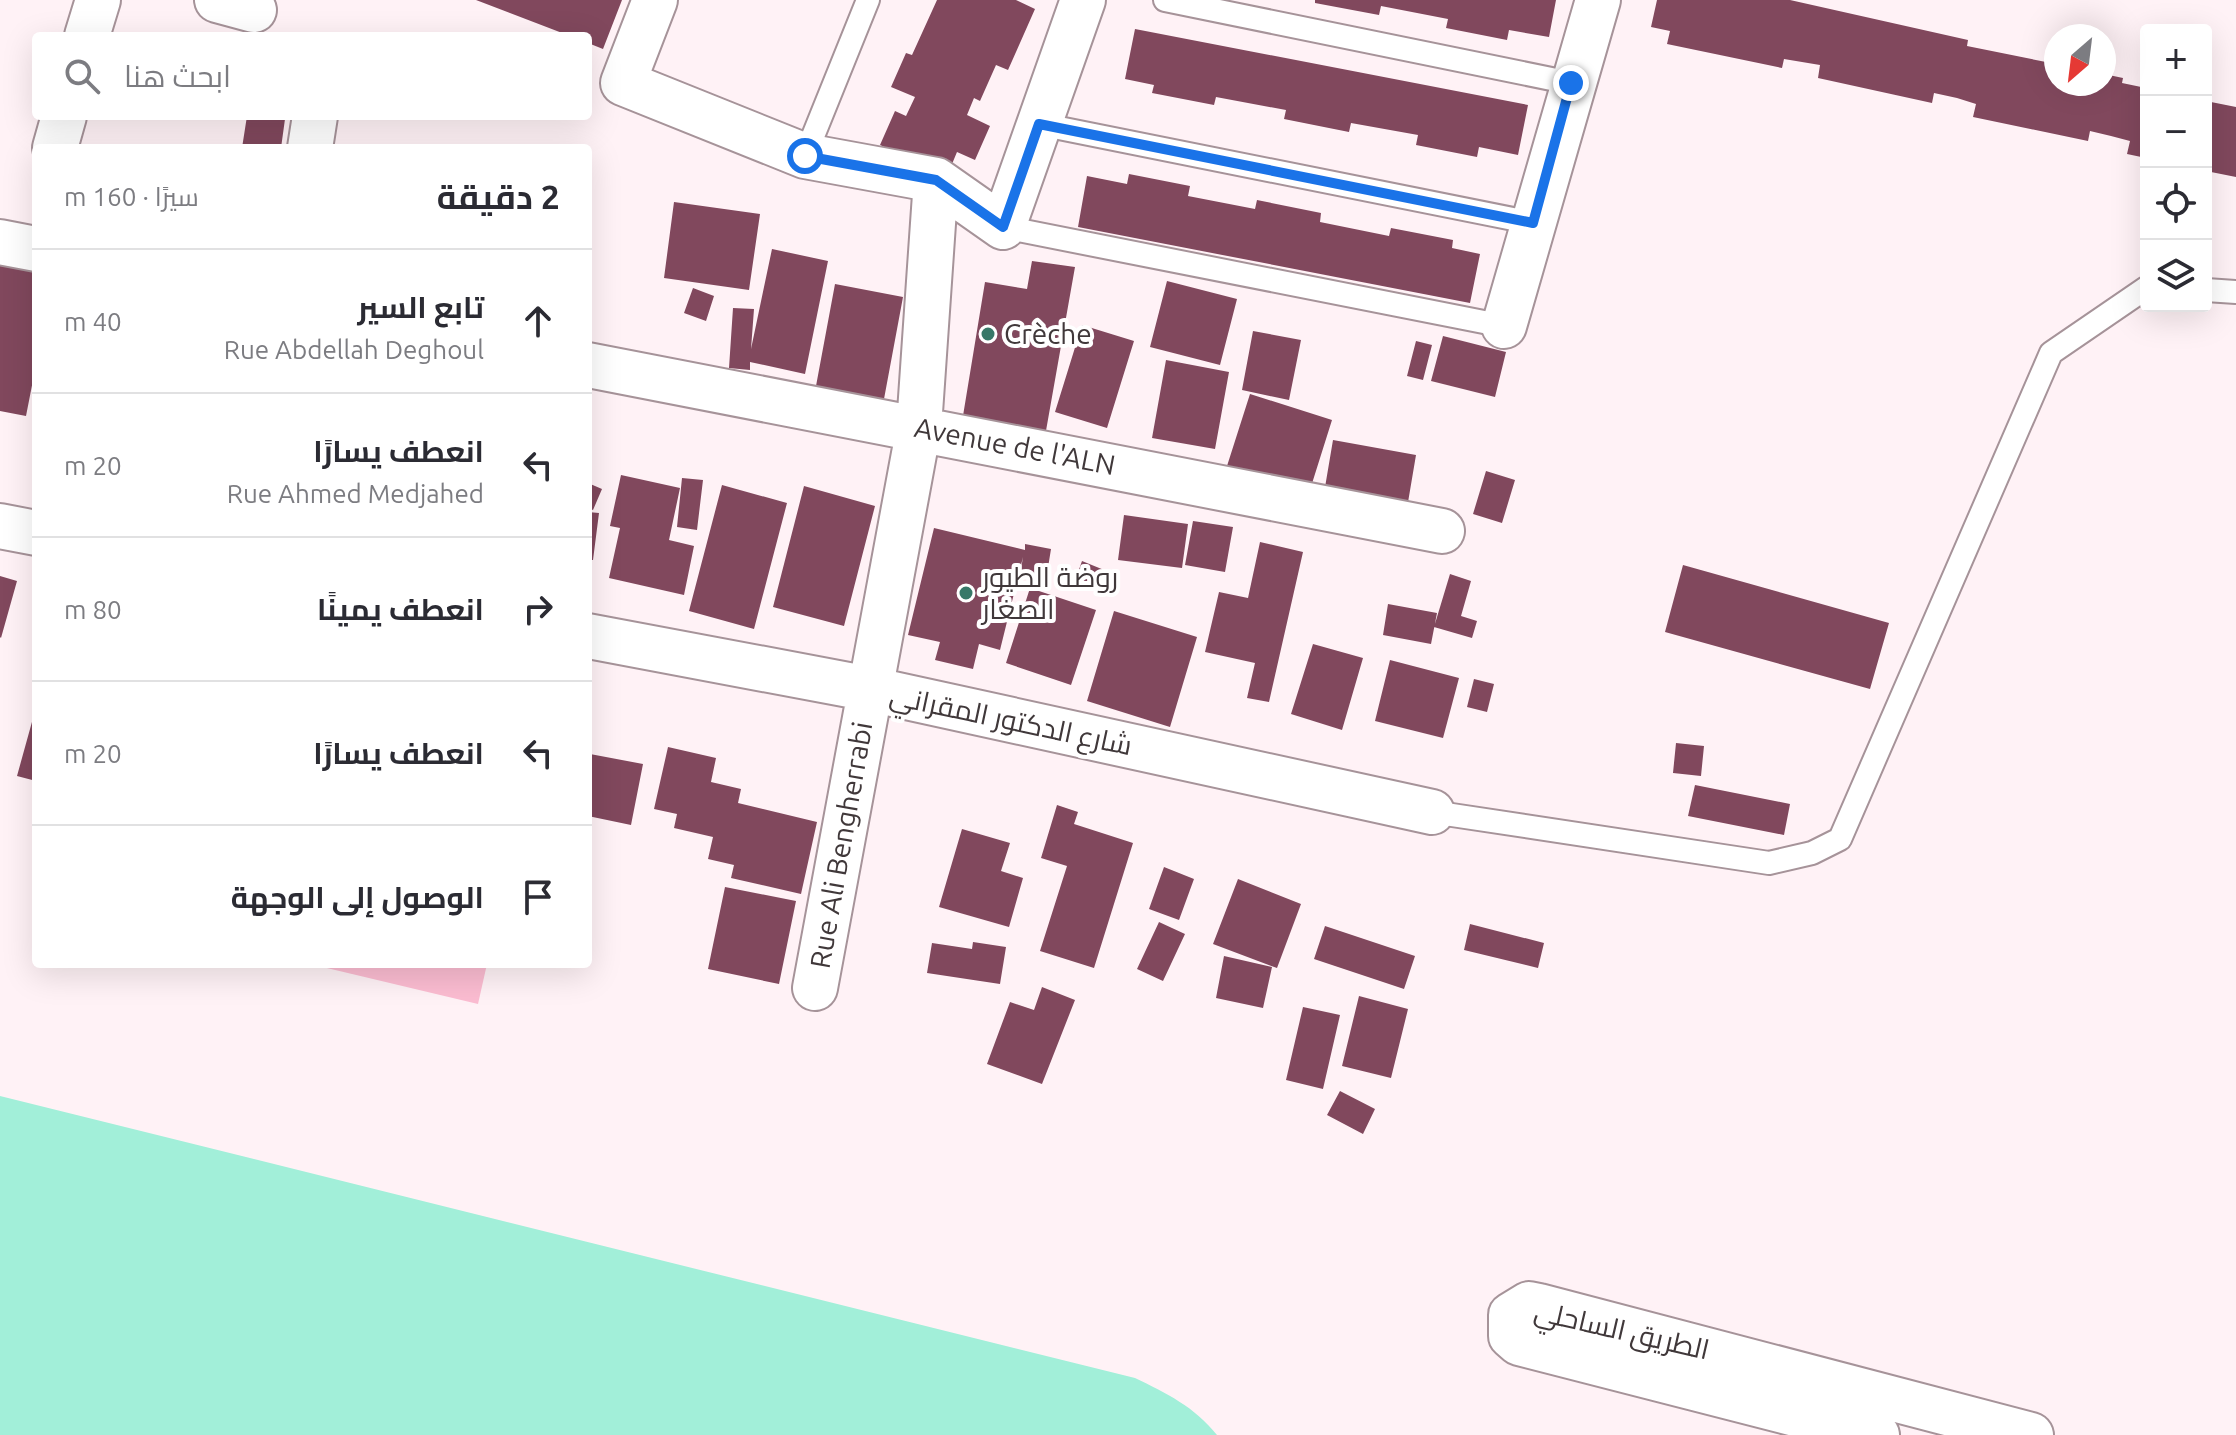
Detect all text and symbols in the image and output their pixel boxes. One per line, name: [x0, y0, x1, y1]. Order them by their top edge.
north arrow: [2044, 24, 2116, 96]
map controls: [2140, 24, 2212, 312]
button: +: [2140, 24, 2212, 96]
search box: [32, 32, 592, 120]
icon: search: [60, 54, 104, 98]
text: ابحث هنا: [124, 59, 231, 93]
route end: [1553, 65, 1589, 101]
button: −: [2140, 96, 2212, 168]
route start: [787, 138, 823, 174]
button: locate: [2140, 168, 2212, 240]
text: 2 دقيقة: [437, 177, 560, 215]
text: سيرًا · 160 m: [64, 182, 199, 211]
button: layers: [2140, 240, 2212, 312]
text: تابع السير: [358, 290, 484, 324]
icon: ahead: [516, 299, 560, 343]
text: 40 m: [64, 307, 122, 336]
place label: Crèche: [1004, 318, 1092, 349]
marker: Crèche: [979, 325, 997, 343]
text: Rue Abdellah Deghoul: [224, 335, 484, 364]
street label: Avenue de l'ALN: [912, 411, 1118, 480]
text: انعطف يسارًا: [313, 434, 484, 468]
icon: left: [516, 443, 560, 487]
text: 20 m: [64, 451, 122, 480]
text: Rue Ahmed Medjahed: [227, 479, 484, 508]
place label: روضة الطيور الصغار: [980, 561, 1118, 625]
marker: روضة الطيور الصغار: [957, 584, 975, 602]
icon: right: [516, 587, 560, 631]
text: انعطف يمينًا: [317, 592, 484, 626]
text: 80 m: [64, 595, 122, 624]
street label: شارع الدكتور المقراني: [886, 679, 1135, 767]
street label: Rue Ali Bengherrabi: [804, 719, 877, 971]
icon: left: [516, 731, 560, 775]
text: انعطف يسارًا: [313, 736, 484, 770]
text: 20 m: [64, 739, 122, 768]
icon: arrive: [516, 875, 560, 919]
text: الوصول إلى الوجهة: [231, 880, 484, 914]
street label: الطريق الساحلي: [1530, 1294, 1713, 1371]

